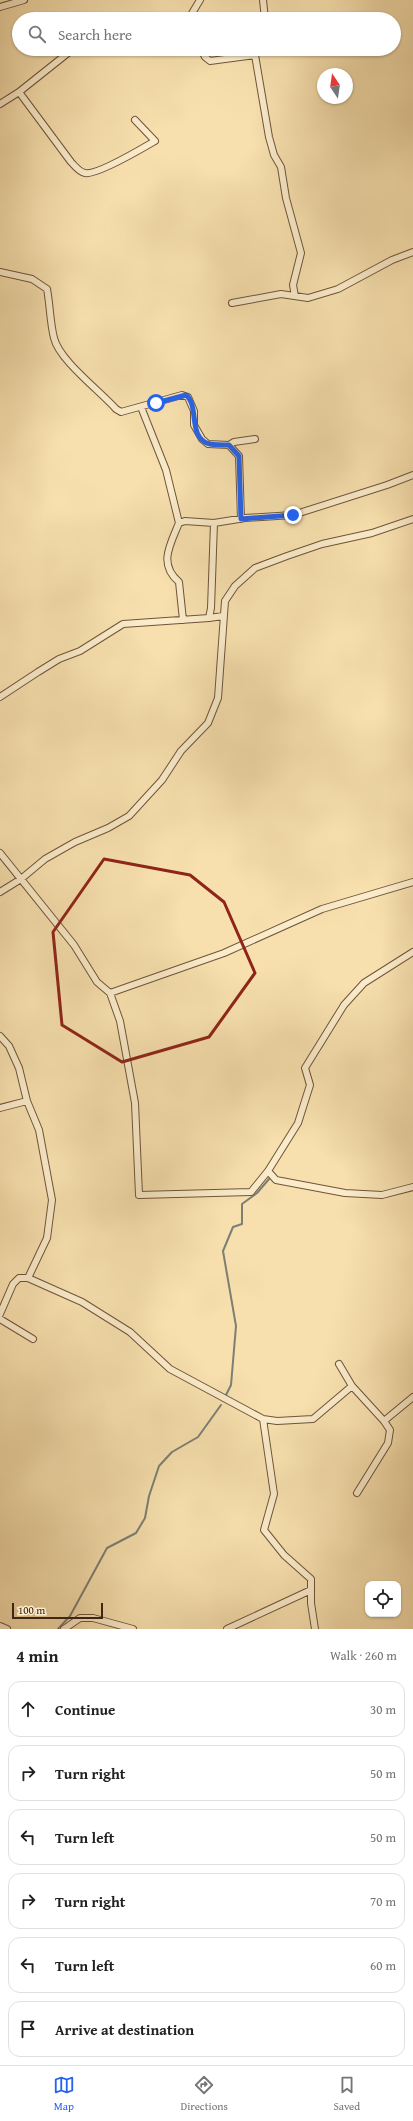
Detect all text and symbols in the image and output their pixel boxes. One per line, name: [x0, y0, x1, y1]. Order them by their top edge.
search box: [12, 12, 401, 56]
icon: search: [26, 23, 48, 45]
text: Search here: [58, 24, 132, 45]
north arrow: [317, 68, 353, 104]
route start: [147, 394, 165, 412]
route end: [284, 506, 302, 524]
map controls: [365, 1581, 401, 1617]
button: locate: [365, 1581, 401, 1617]
scale bar: [12, 1601, 103, 1620]
text: 100 m: [18, 1602, 45, 1618]
text: 4 min: [16, 1643, 58, 1668]
text: Walk · 260 m: [330, 1646, 397, 1665]
icon: ahead: [17, 1698, 39, 1720]
text: Continue: [55, 1699, 116, 1720]
text: 30 m: [370, 1700, 396, 1719]
icon: right: [17, 1762, 39, 1784]
text: Turn right: [55, 1763, 126, 1784]
text: 50 m: [370, 1764, 396, 1783]
icon: left: [17, 1826, 39, 1848]
text: Turn left: [55, 1827, 114, 1848]
text: 50 m: [370, 1828, 396, 1847]
icon: right: [17, 1890, 39, 1912]
text: Turn right: [55, 1891, 126, 1912]
text: 70 m: [370, 1892, 396, 1911]
icon: left: [17, 1954, 39, 1976]
text: Turn left: [55, 1955, 114, 1976]
text: 60 m: [370, 1956, 396, 1975]
icon: arrive: [17, 2018, 39, 2040]
text: Arrive at destination: [55, 2019, 194, 2040]
tab: Map: [53, 2074, 75, 2114]
tab: Directions: [181, 2074, 228, 2114]
tab: Saved: [333, 2074, 360, 2114]

